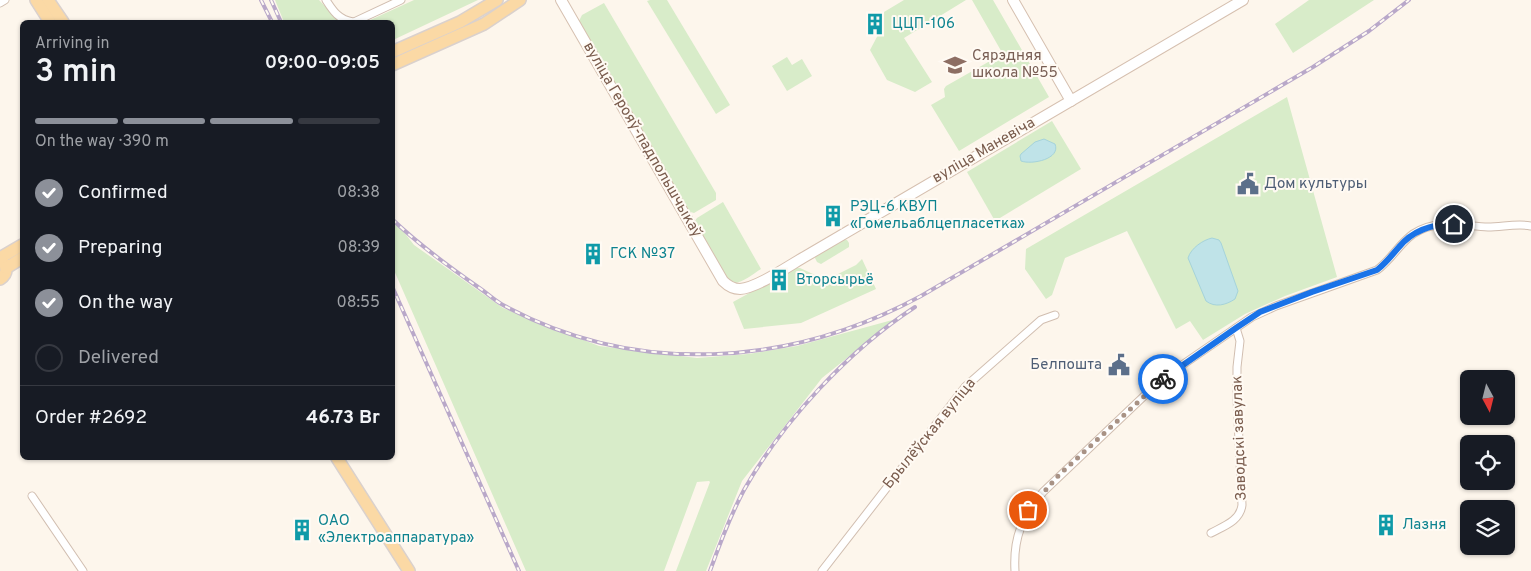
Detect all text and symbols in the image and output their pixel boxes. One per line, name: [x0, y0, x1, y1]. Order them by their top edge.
building icon: ЦЦП-106: [862, 11, 888, 37]
place label: ЦЦП-106: [892, 15, 955, 34]
text: Arriving in: [35, 34, 110, 54]
street label: вуліца Герояў-падпольшчыкаў: [578, 39, 706, 241]
place label: Сярэдняя школа №55: [972, 47, 1058, 83]
text: 09:00–09:05: [265, 51, 380, 75]
school or university icon: Сярэдняя школа №55: [942, 52, 968, 78]
text: 3 min: [35, 53, 117, 93]
street label: вуліца Маневіча: [929, 114, 1039, 188]
text: On the way · 390 m: [35, 132, 169, 152]
public building icon: Дом культуры: [1235, 171, 1261, 197]
place label: Дом культуры: [1264, 175, 1367, 194]
icon: check: [35, 179, 63, 207]
text: Confirmed: [78, 181, 168, 205]
text: 08:38: [337, 183, 380, 203]
place label: РЭЦ-6 КВУП «Гомельаблцепласетка»: [850, 198, 1025, 234]
building icon: РЭЦ-6 КВУП «Гомельаблцепласетка»: [820, 203, 846, 229]
pin: [1433, 203, 1475, 245]
icon: home: [1440, 210, 1468, 238]
icon: check: [35, 234, 63, 262]
text: Preparing: [78, 236, 162, 260]
text: 08:39: [337, 238, 380, 258]
building icon: ГСК №37: [580, 241, 606, 267]
place label: ГСК №37: [610, 245, 675, 264]
building icon: Вторсырьё: [766, 267, 792, 293]
place label: Вторсырьё: [796, 271, 874, 290]
icon: check: [35, 289, 63, 317]
text: On the way: [78, 291, 173, 315]
text: 08:55: [336, 293, 380, 313]
text: Delivered: [78, 346, 159, 370]
public building icon: Белпошта: [1106, 352, 1132, 378]
courier: [1138, 354, 1188, 404]
place label: Белпошта: [1030, 356, 1102, 375]
icon: bike: [1149, 365, 1177, 393]
north arrow: [1460, 370, 1515, 425]
map controls: [1460, 370, 1515, 555]
street label: Брылёўская вуліца: [879, 375, 981, 493]
street label: Заводскі завулак: [1228, 375, 1252, 501]
text: Order #2692: [35, 406, 147, 430]
text: 46.73 Br: [306, 406, 380, 430]
button: locate: [1460, 435, 1515, 490]
pin: [1007, 489, 1049, 531]
icon: bag: [1014, 496, 1042, 524]
button: layers: [1460, 500, 1515, 555]
place label: ОАО «Электроаппаратура»: [318, 512, 474, 548]
building icon: Лазня: [1373, 512, 1399, 538]
place label: Лазня: [1402, 516, 1446, 535]
building icon: ОАО «Электроаппаратура»: [289, 517, 315, 543]

